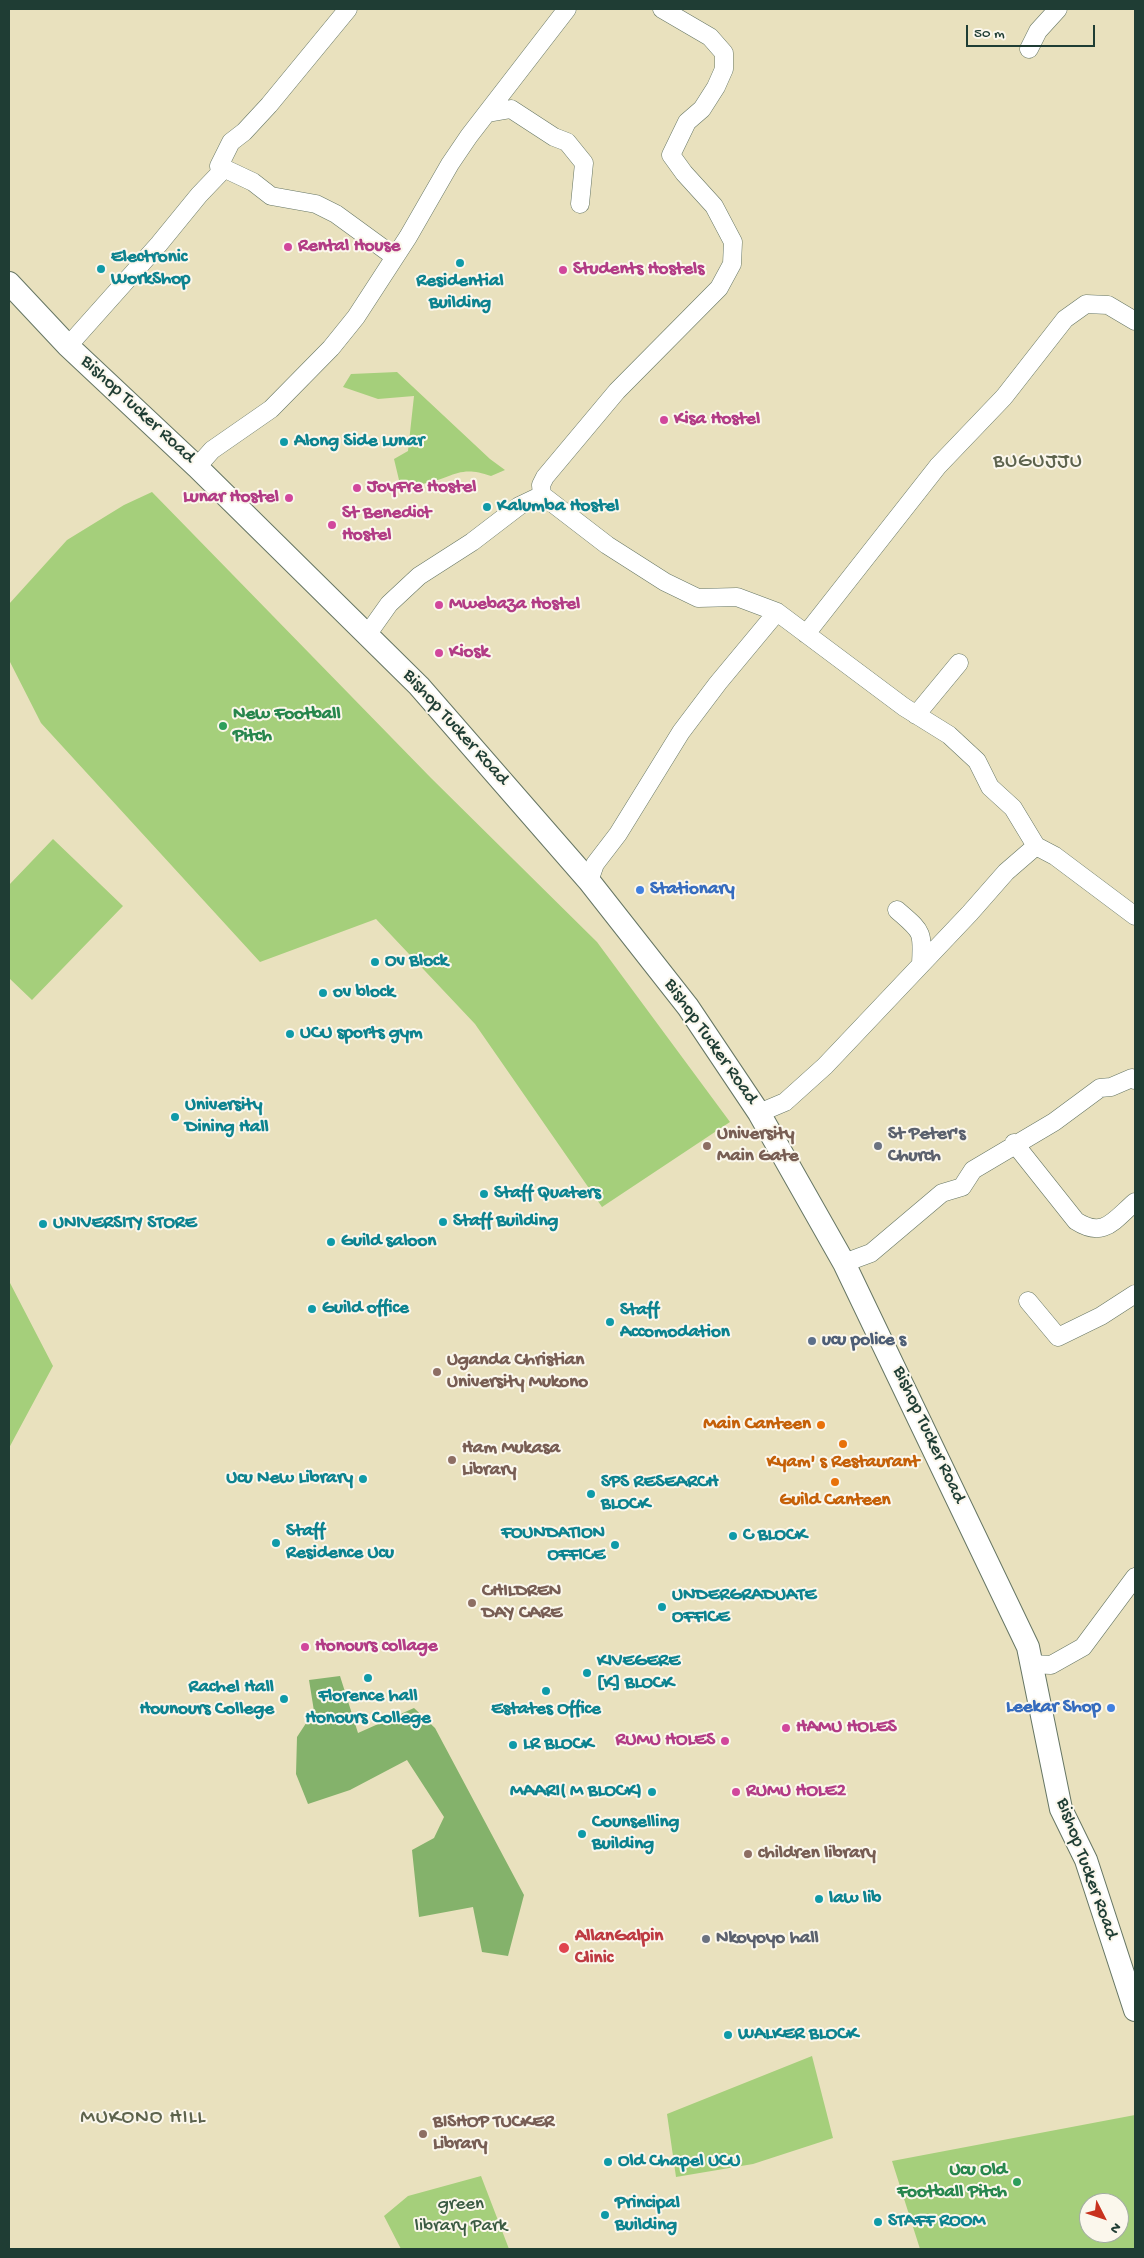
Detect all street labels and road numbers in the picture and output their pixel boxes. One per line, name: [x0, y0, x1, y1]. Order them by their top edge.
street label: Bishop Tucker Road: [75, 351, 199, 469]
street label: Bishop Tucker Road: [397, 665, 513, 791]
street label: Bishop Tucker Road: [658, 975, 762, 1109]
street label: Bishop Tucker Road: [886, 1363, 970, 1507]
street label: Bishop Tucker Road: [1050, 1795, 1122, 1943]

